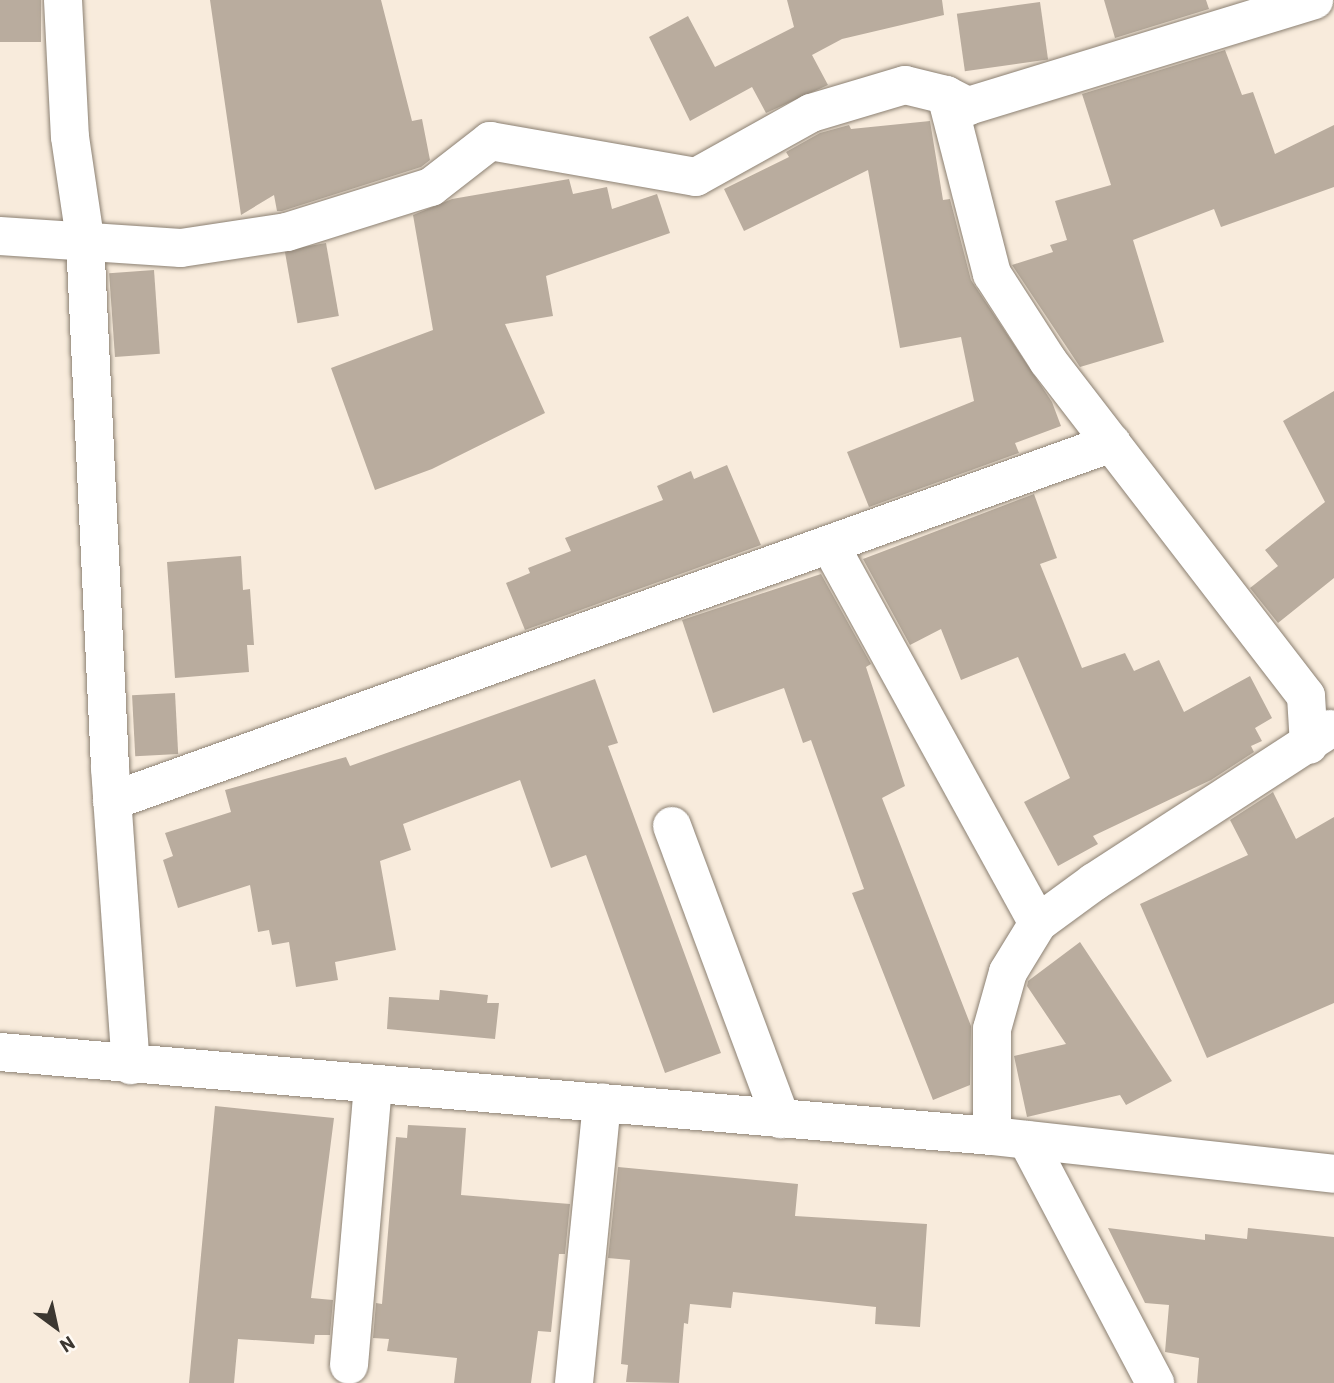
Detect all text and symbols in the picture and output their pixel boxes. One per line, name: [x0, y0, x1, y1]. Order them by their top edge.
north arrow: [21, 1292, 91, 1362]
text: N: [56, 1332, 79, 1358]

